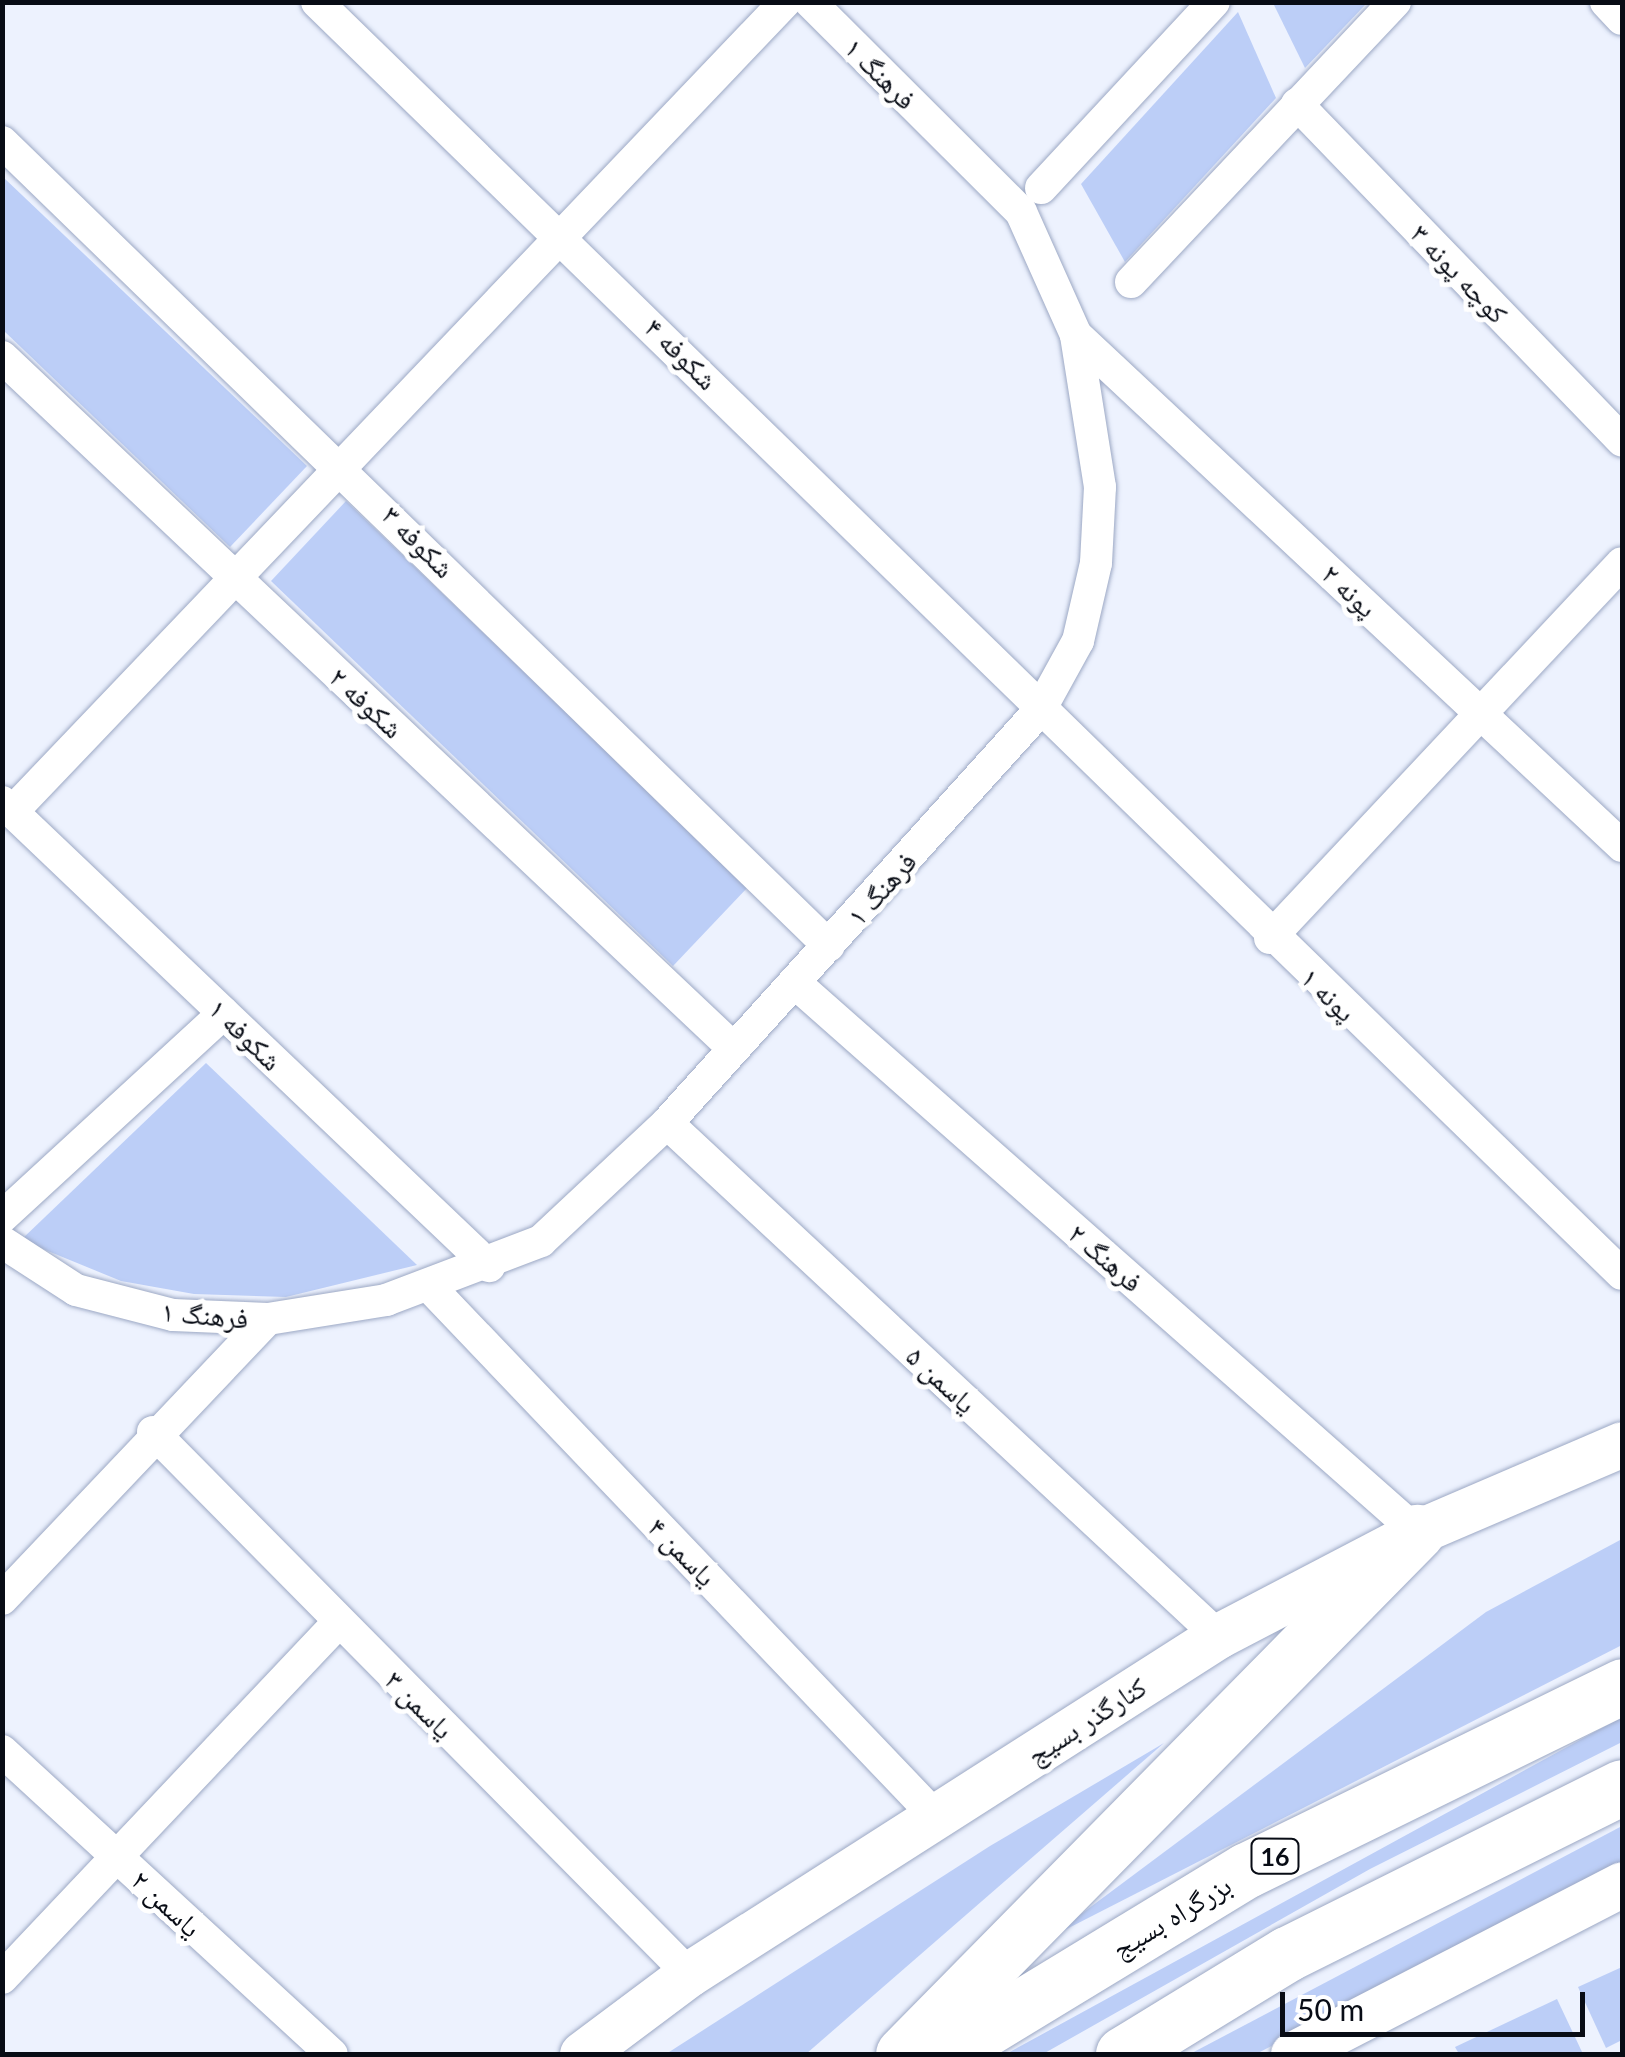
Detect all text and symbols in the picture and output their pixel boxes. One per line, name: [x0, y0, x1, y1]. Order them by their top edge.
street label: فرهنگ ۱: [838, 30, 924, 116]
street label: کوچه پونه ۳: [1404, 216, 1516, 330]
street label: شکوفه ۴: [639, 310, 725, 396]
street label: شکوفه ۳: [376, 498, 462, 584]
street label: پونه ۲: [1316, 556, 1384, 624]
street label: شکوفه ۲: [323, 660, 411, 744]
street label: فرهنگ ۱: [839, 844, 923, 932]
street label: پونه ۱: [1295, 960, 1363, 1028]
street label: شکوفه ۱: [202, 991, 290, 1077]
street label: فرهنگ ۲: [1062, 1216, 1150, 1298]
street label: فرهنگ ۱: [160, 1293, 250, 1335]
street label: یاسمن ۵: [900, 1338, 984, 1420]
street label: یاسمن ۴: [642, 1510, 724, 1592]
street label: یاسمن ۳: [379, 1663, 461, 1745]
street label: کنارگذر بسیج: [1020, 1669, 1152, 1771]
road number: 16: [1250, 1836, 1300, 1876]
street label: یاسمن ۲: [125, 1862, 209, 1944]
street label: بزرگراه بسیج: [1105, 1867, 1237, 1965]
scale bar: [1285, 1972, 1590, 2034]
text: 50 m: [1297, 1991, 1364, 2027]

